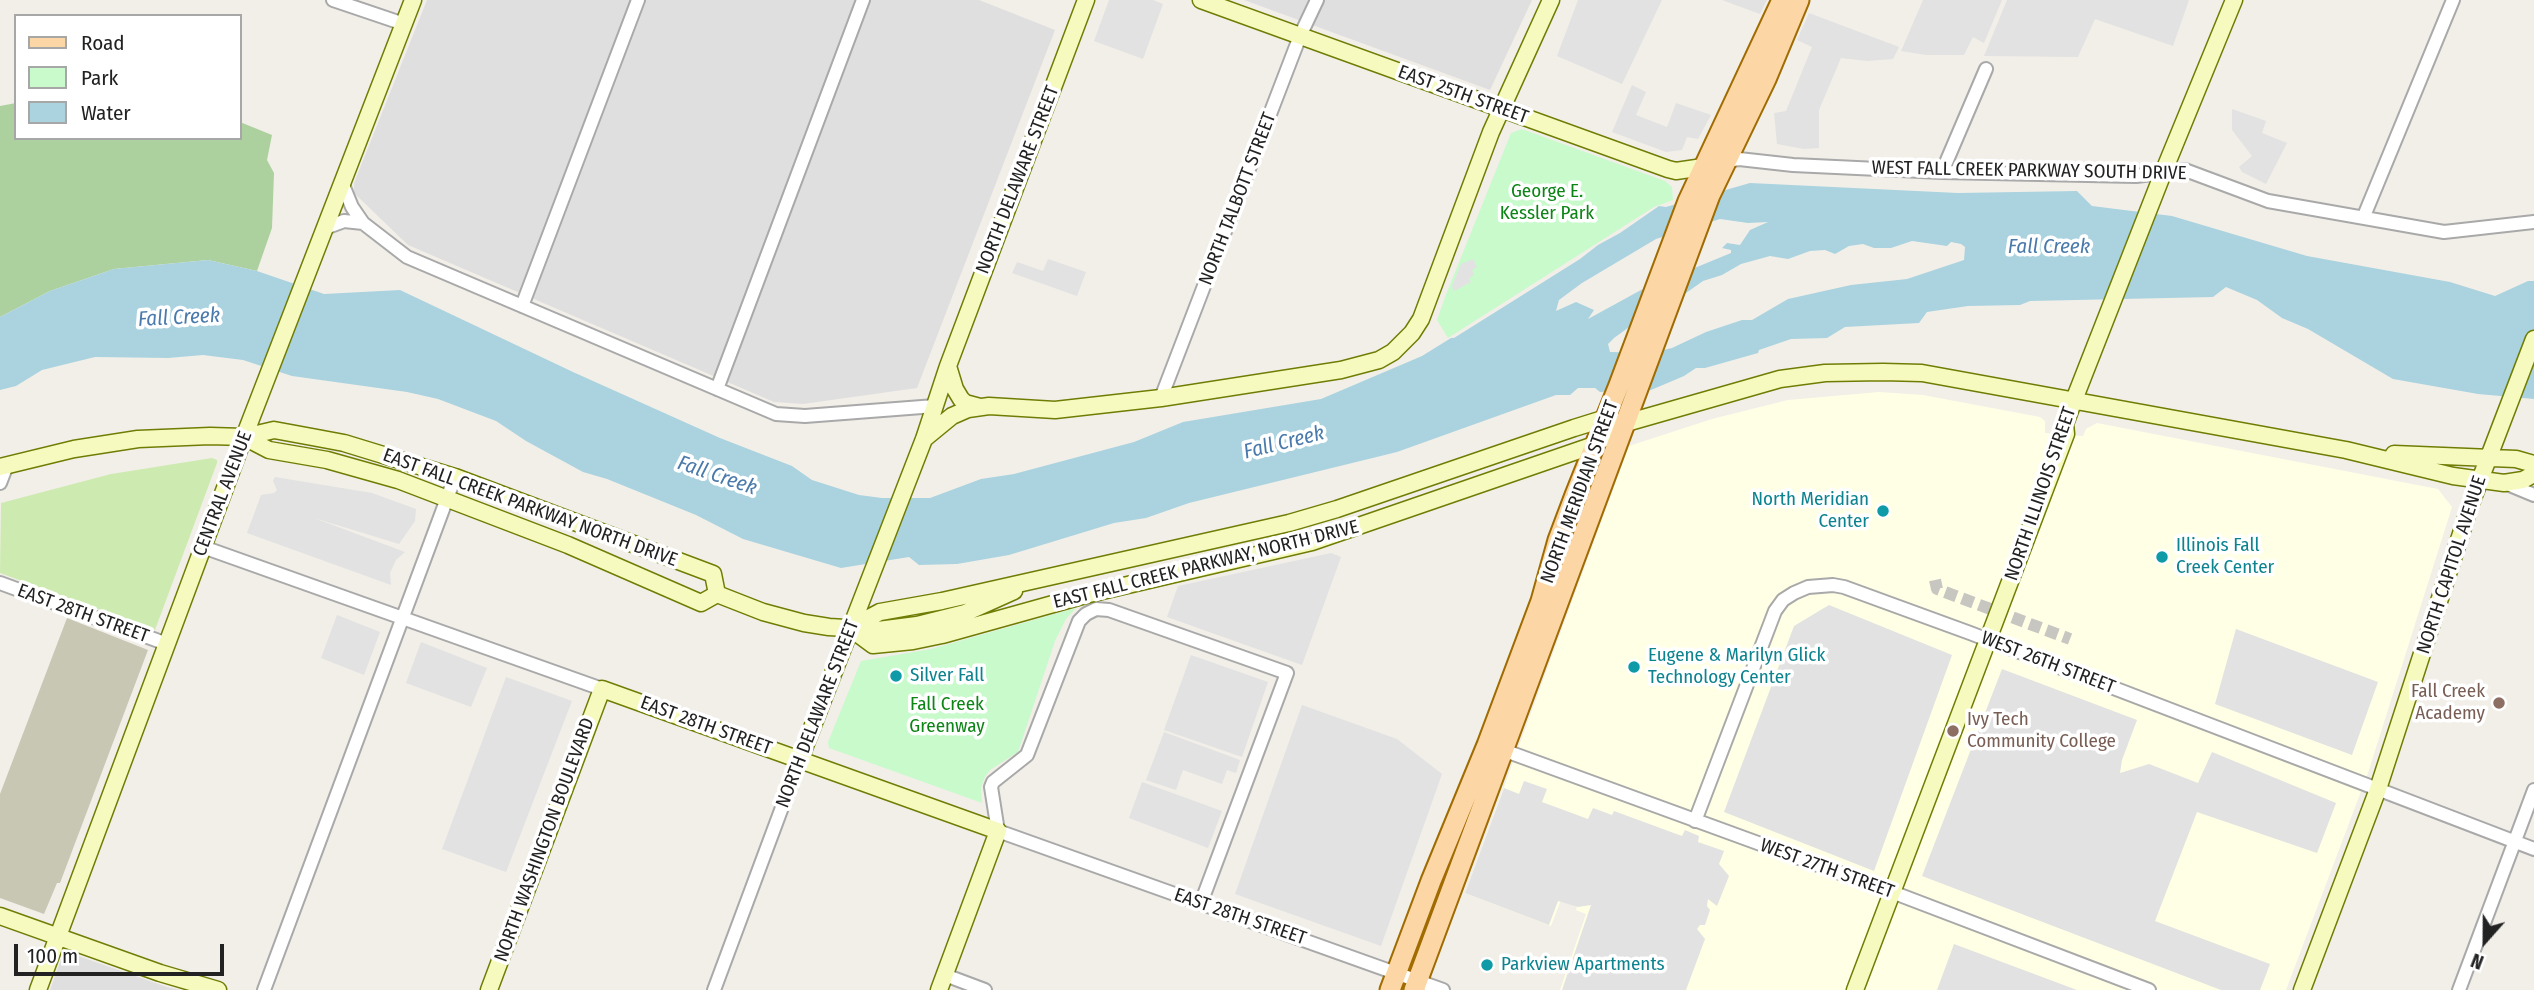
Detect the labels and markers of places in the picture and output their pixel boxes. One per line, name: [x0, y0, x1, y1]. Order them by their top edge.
place label: North Meridian Center: [1752, 489, 1869, 533]
marker: North Meridian Center: [1875, 503, 1891, 519]
place label: Illinois Fall Creek Center: [2176, 535, 2274, 579]
marker: Illinois Fall Creek Center: [2154, 549, 2170, 565]
place label: Eugene & Marilyn Glick Technology Center: [1648, 645, 1825, 689]
marker: Eugene & Marilyn Glick Technology Center: [1626, 659, 1642, 675]
place label: Silver Fall: [910, 665, 984, 687]
marker: Silver Fall: [888, 668, 904, 684]
place label: Fall Creek Academy: [2411, 681, 2485, 725]
marker: Fall Creek Academy: [2491, 695, 2507, 711]
place label: Ivy Tech Community College: [1967, 709, 2116, 753]
marker: Ivy Tech Community College: [1945, 723, 1961, 739]
place label: Parkview Apartments: [1501, 954, 1665, 976]
marker: Parkview Apartments: [1479, 957, 1495, 973]

